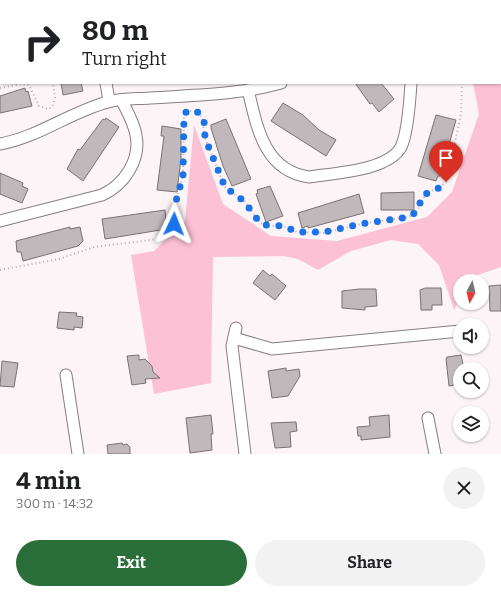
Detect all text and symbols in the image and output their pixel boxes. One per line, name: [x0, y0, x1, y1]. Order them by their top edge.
text: 80 m: [82, 14, 148, 47]
icon: right: [16, 16, 68, 68]
text: Turn right: [82, 48, 167, 70]
pin: [429, 141, 463, 182]
icon: arrive: [435, 147, 457, 169]
position arrow: [153, 203, 195, 245]
north arrow: [453, 274, 489, 310]
map controls: [453, 274, 489, 442]
button: sound: [453, 318, 489, 354]
button: search: [453, 362, 489, 398]
button: layers: [453, 406, 489, 442]
text: 4 min: [16, 467, 81, 495]
button: close: [443, 467, 485, 509]
text: 300 m · 14:32: [16, 496, 93, 511]
button: Exit: [16, 540, 247, 586]
button: Share: [255, 540, 485, 586]

